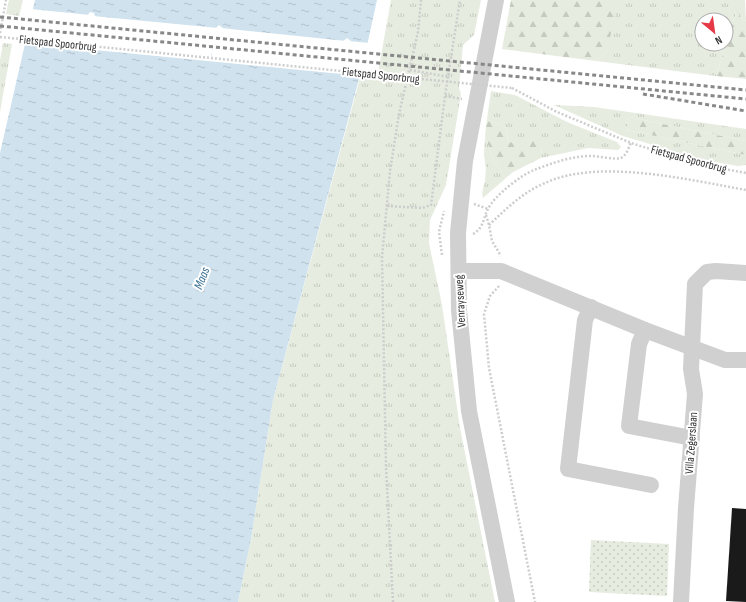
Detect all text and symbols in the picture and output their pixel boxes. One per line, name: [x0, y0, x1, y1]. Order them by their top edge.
north arrow: [694, 12, 734, 52]
street label: Fietspad Spoorbrug: [18, 32, 98, 55]
text: N: [713, 33, 724, 47]
street label: Fietspad Spoorbrug: [341, 64, 421, 87]
street label: Fietspad Spoorbrug: [649, 142, 729, 177]
water label: Maas: [190, 265, 214, 292]
street label: Venrayseweg: [452, 274, 469, 328]
street label: Villa Zegerslaan: [682, 412, 701, 474]

